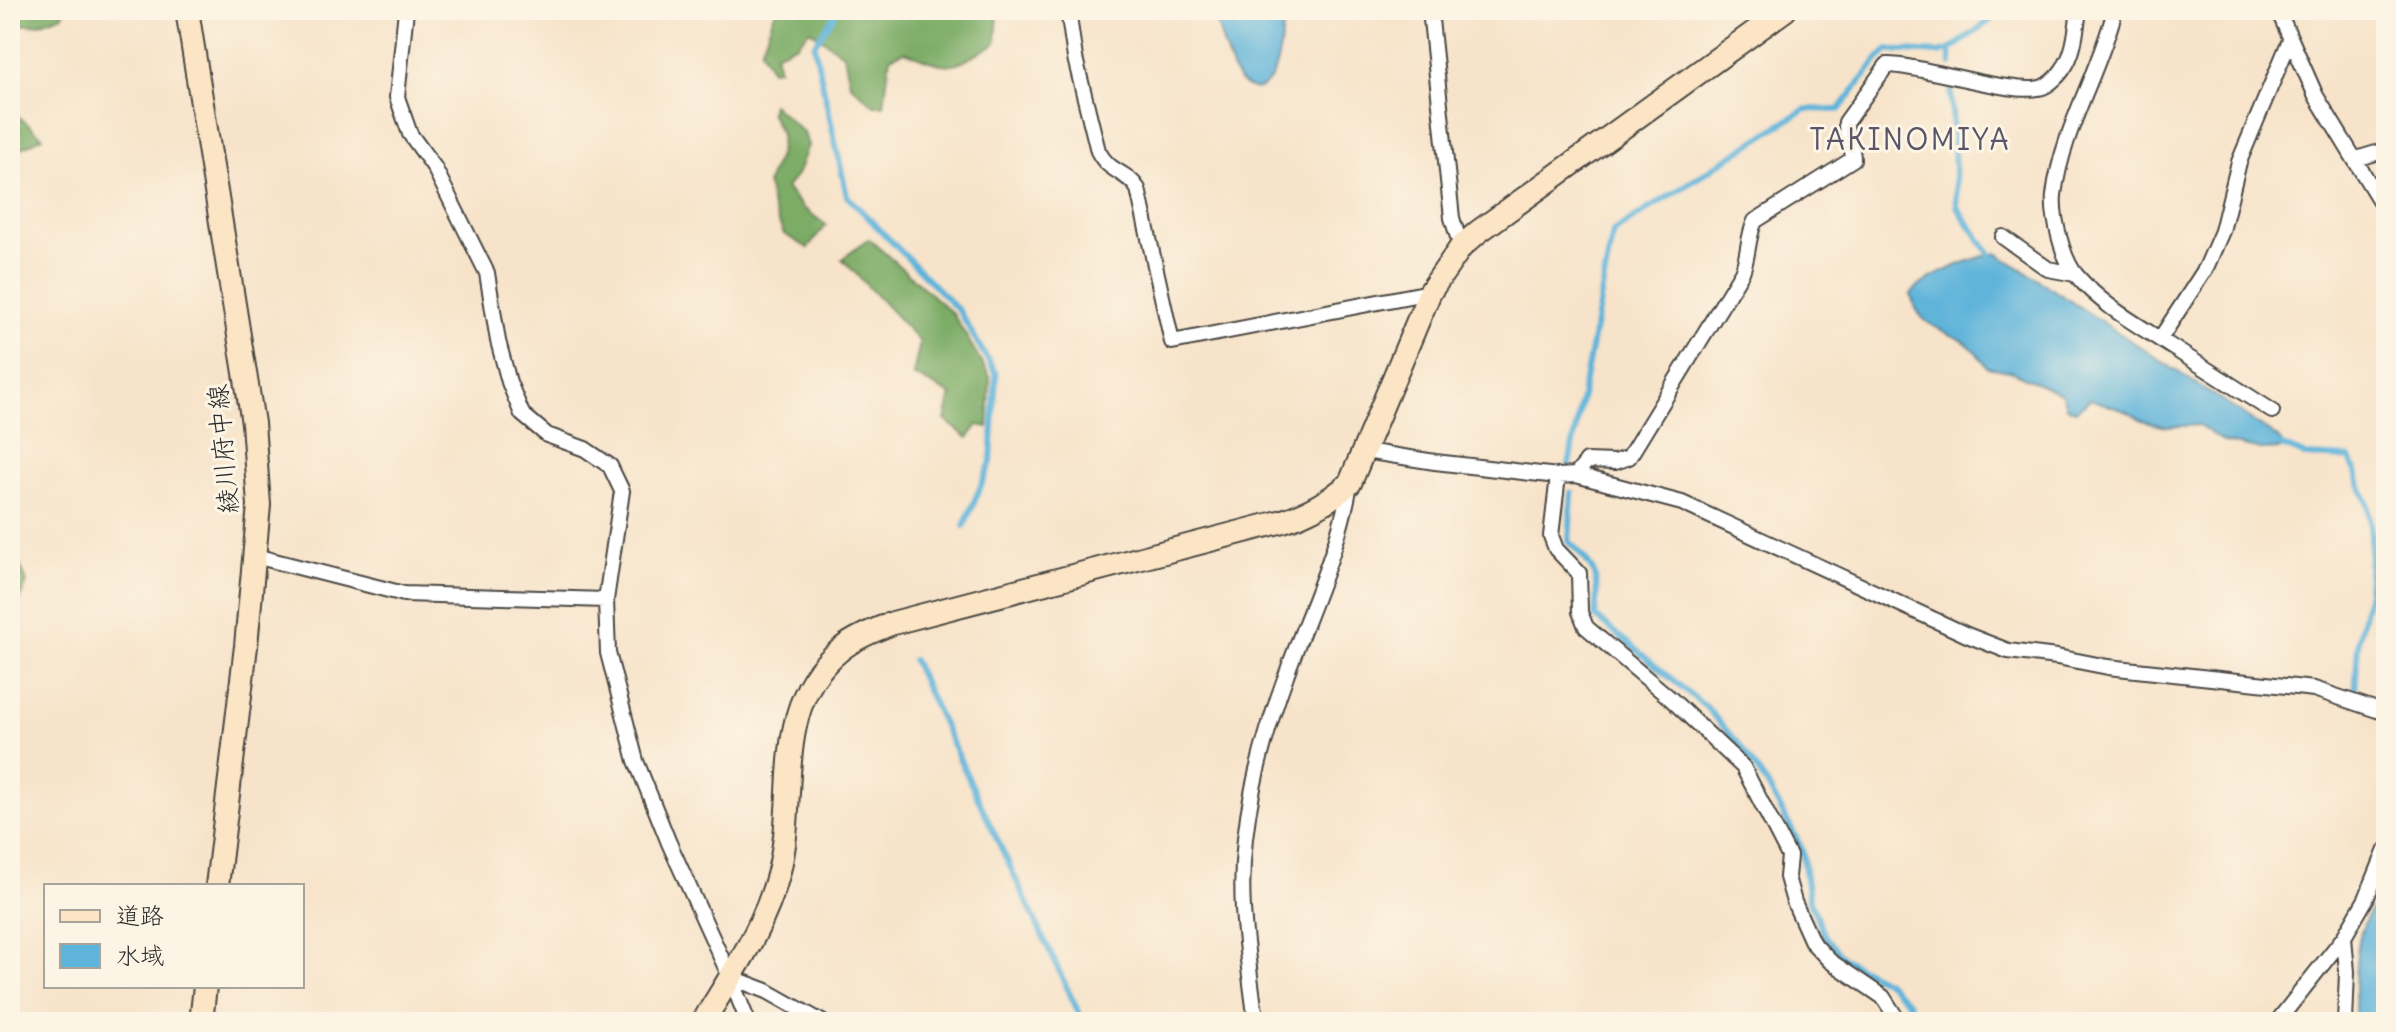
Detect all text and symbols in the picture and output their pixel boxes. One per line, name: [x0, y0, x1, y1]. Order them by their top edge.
district label: TAKINOMIYA: [1809, 120, 2011, 158]
street label: 綾川府中線: [200, 383, 245, 515]
legend: [44, 884, 304, 988]
text: 道路: [116, 900, 164, 930]
text: 水域: [116, 940, 164, 970]

